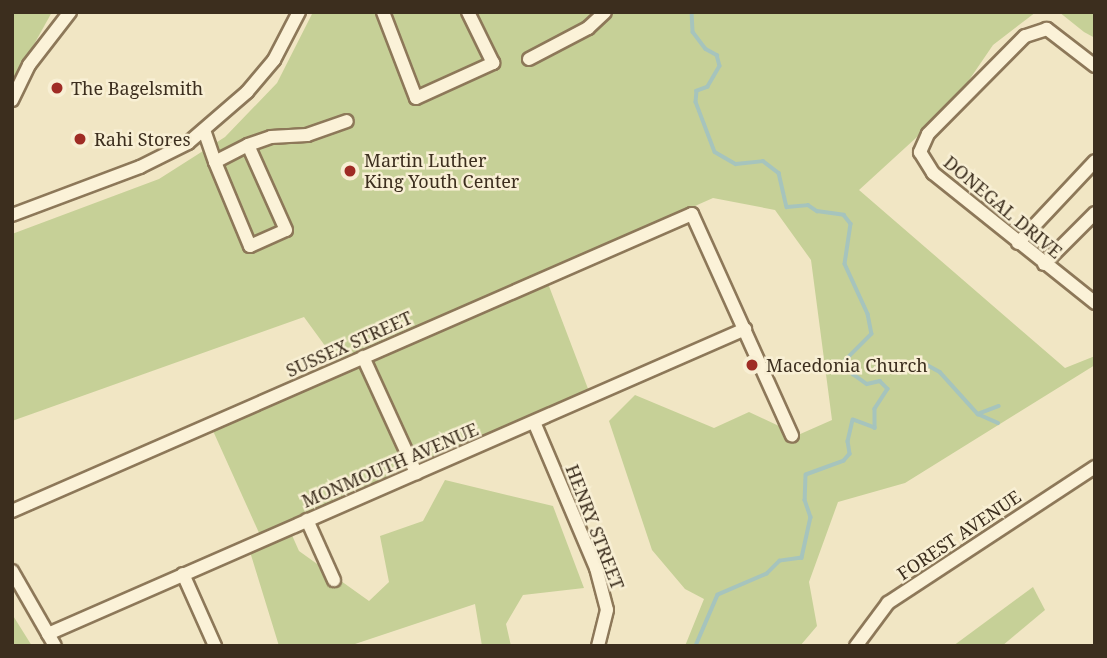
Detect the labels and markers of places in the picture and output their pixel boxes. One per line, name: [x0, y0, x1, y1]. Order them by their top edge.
place label: The Bagelsmith: [71, 77, 203, 99]
marker: The Bagelsmith: [49, 80, 65, 96]
place label: Rahi Stores: [94, 128, 191, 150]
marker: Rahi Stores: [72, 131, 88, 147]
place label: Martin Luther King Youth Center: [364, 150, 519, 192]
marker: Martin Luther King Youth Center: [342, 163, 358, 179]
place label: Macedonia Church: [766, 354, 928, 376]
marker: Macedonia Church: [744, 357, 760, 373]

